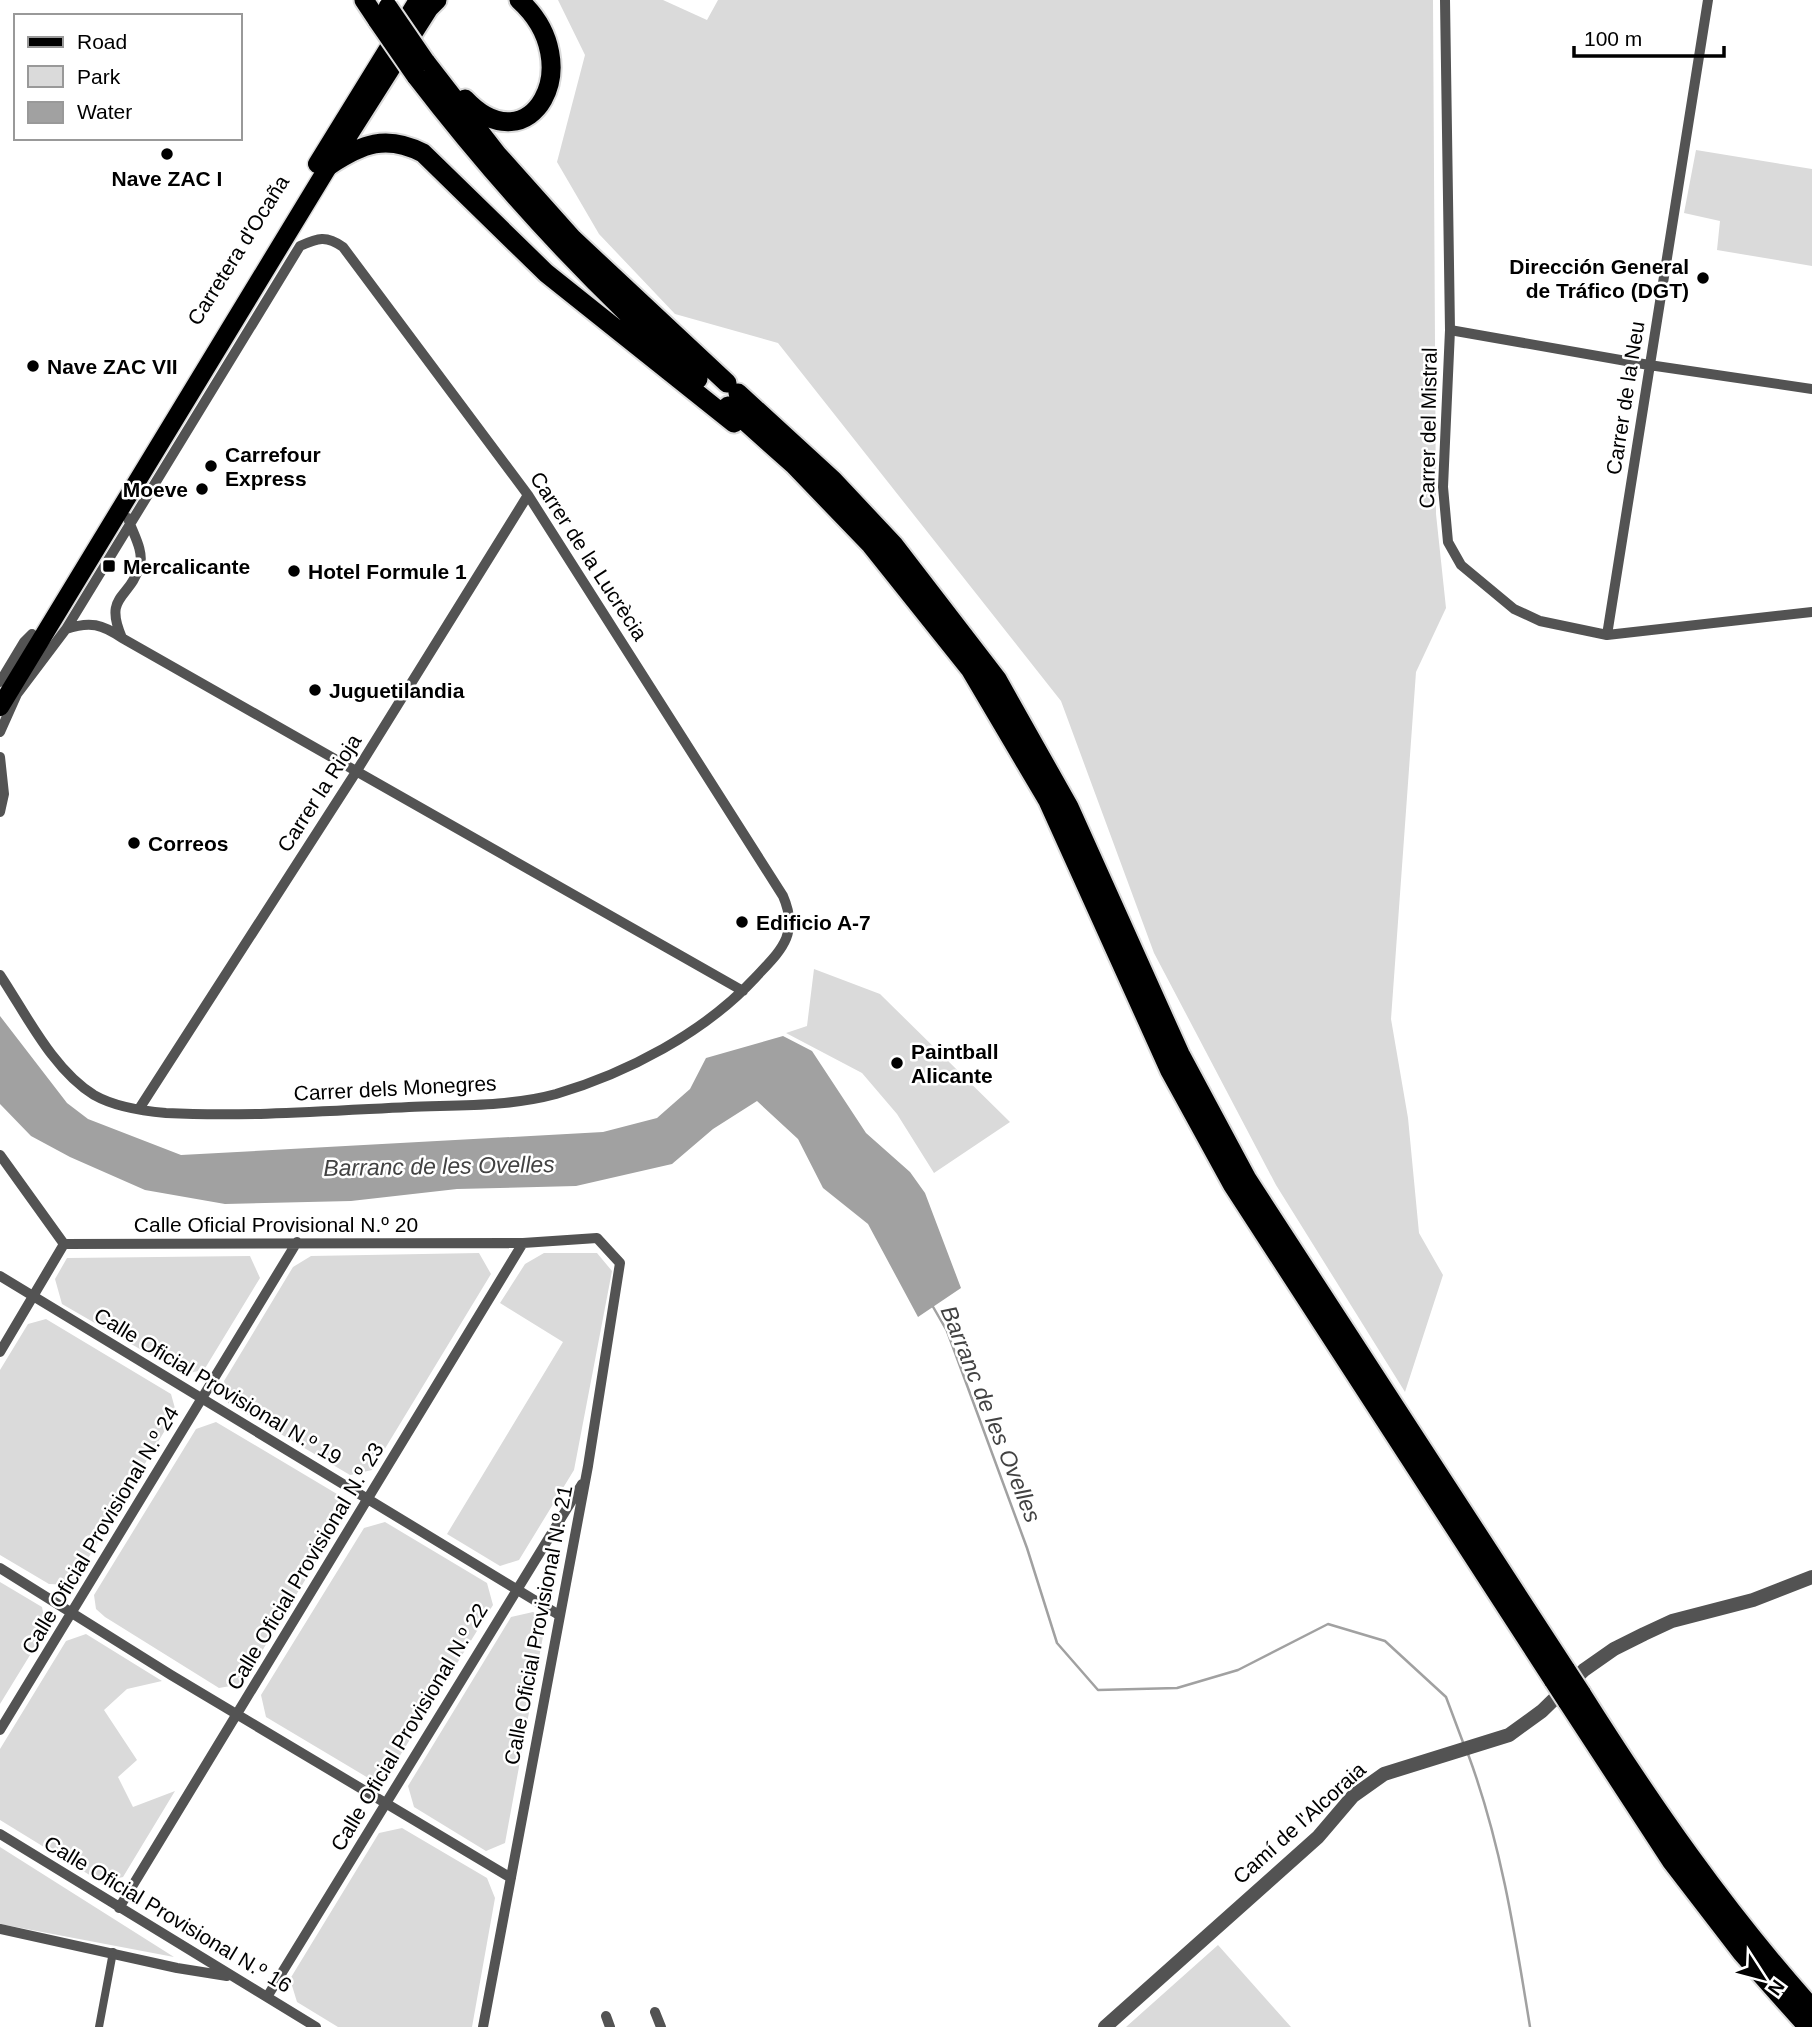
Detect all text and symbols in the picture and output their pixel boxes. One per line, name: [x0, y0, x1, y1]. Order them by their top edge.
legend: [14, 14, 242, 140]
scale bar: [1574, 14, 1724, 58]
text: 100 m: [1584, 27, 1642, 50]
text: Road: [77, 30, 127, 53]
text: Park: [77, 65, 121, 88]
text: Water: [77, 100, 132, 123]
marker: Nave ZAC I: [159, 146, 175, 162]
place label: Nave ZAC I: [112, 167, 222, 190]
street label: Carretera d'Ocaña: [183, 171, 294, 329]
place label: Dirección General de Tráfico (DGT): [1509, 255, 1689, 302]
marker: Dirección General de Tráfico (DGT): [1695, 270, 1711, 286]
street label: Carrer de la Neu: [1601, 320, 1649, 476]
street label: Carrer del Mistral: [1415, 347, 1441, 509]
place label: Nave ZAC VII: [47, 355, 178, 378]
marker: Nave ZAC VII: [25, 358, 41, 374]
place label: Carrefour Express: [225, 443, 321, 490]
marker: Carrefour Express: [203, 458, 219, 474]
street label: Carrer de la Lucrècia: [526, 468, 652, 645]
place label: Moeve: [123, 478, 188, 501]
marker: Moeve: [194, 481, 210, 497]
place label: Mercalicante: [123, 555, 250, 578]
marker: Mercalicante: [101, 558, 117, 574]
place label: Hotel Formule 1: [308, 560, 467, 583]
marker: Hotel Formule 1: [286, 563, 302, 579]
place label: Juguetilandia: [329, 679, 465, 702]
marker: Juguetilandia: [307, 682, 323, 698]
street label: Carrer la Rioja: [272, 730, 366, 856]
place label: Correos: [148, 832, 229, 855]
marker: Correos: [126, 835, 142, 851]
place label: Edificio A-7: [756, 911, 871, 934]
marker: Edificio A-7: [734, 914, 750, 930]
place label: Paintball Alicante: [911, 1040, 999, 1087]
marker: Paintball Alicante: [889, 1055, 905, 1071]
street label: Carrer dels Monegres: [293, 1071, 497, 1105]
water label: Barranc de les Ovelles: [323, 1151, 555, 1181]
street label: Calle Oficial Provisional N.º 20: [134, 1213, 418, 1236]
water label: Barranc de les Ovelles: [936, 1302, 1047, 1527]
street label: Calle Oficial Provisional N.º 19: [90, 1303, 346, 1469]
street label: Calle Oficial Provisional N.º 24: [17, 1402, 183, 1658]
street label: Calle Oficial Provisional N.º 23: [222, 1438, 388, 1694]
street label: Calle Oficial Provisional N.º 21: [500, 1483, 576, 1767]
street label: Calle Oficial Provisional N.º 22: [326, 1599, 492, 1855]
street label: Camí de l'Alcoraia: [1228, 1757, 1370, 1888]
street label: Calle Oficial Provisional N.º 16: [40, 1831, 296, 1997]
north arrow: [1728, 1943, 1798, 2013]
text: N: [1764, 1976, 1789, 1999]

